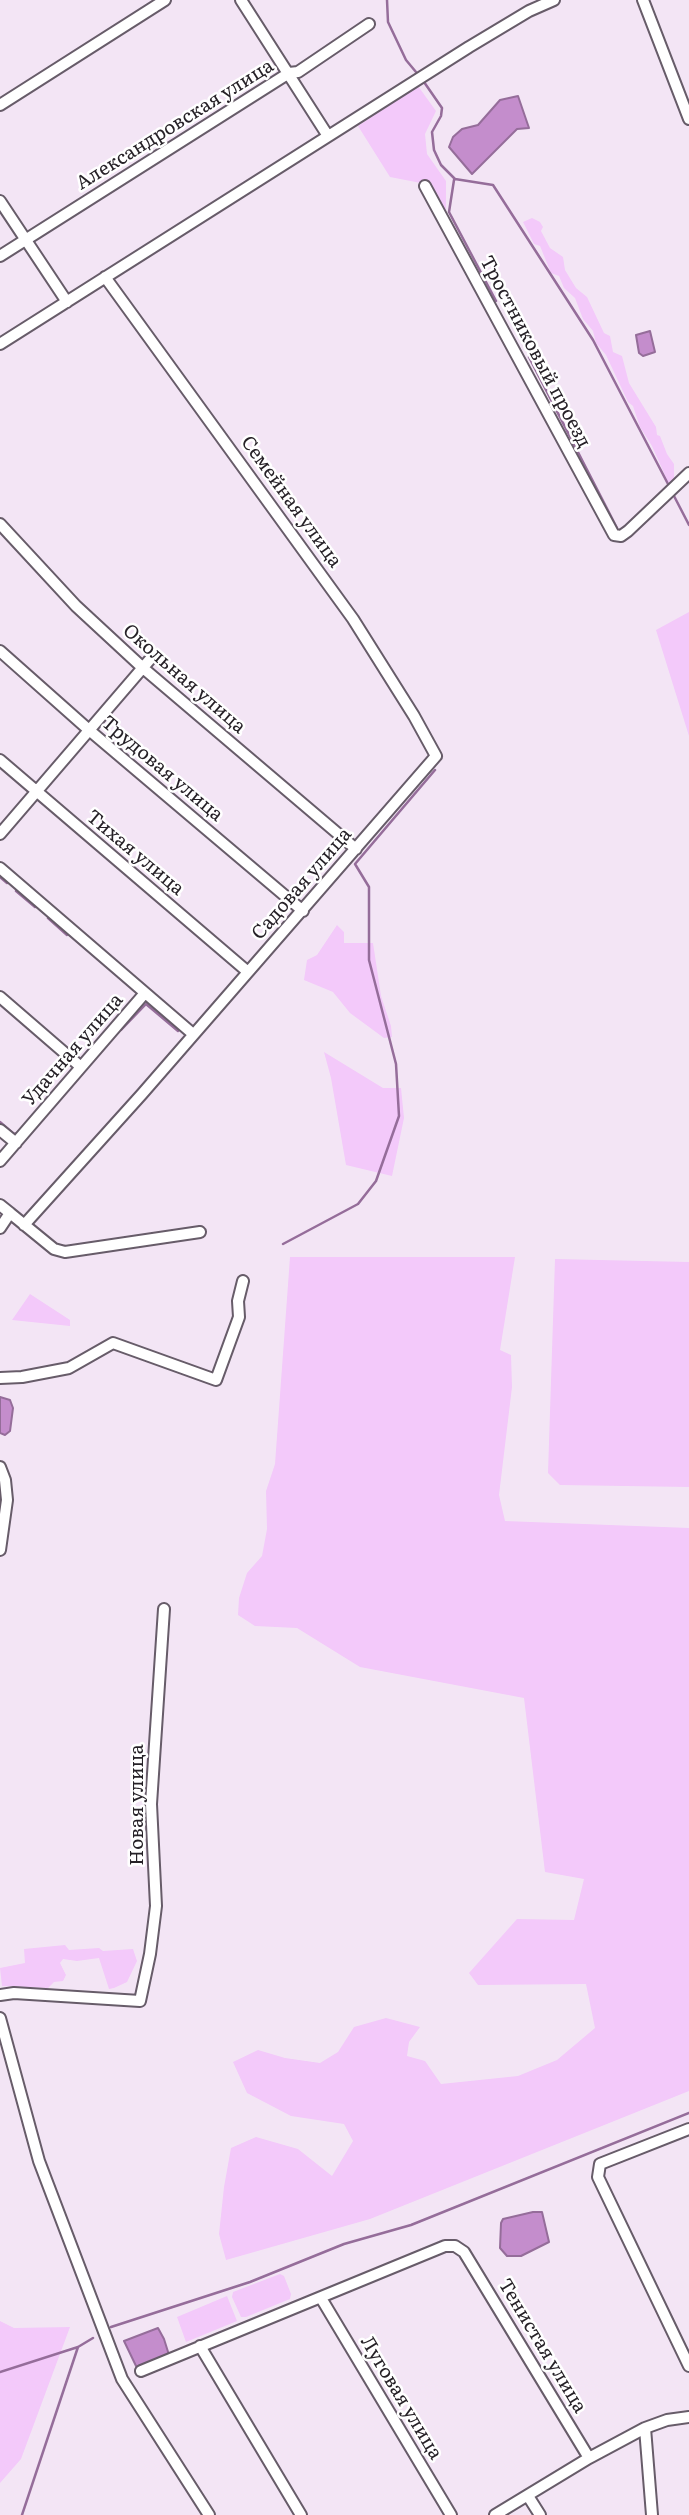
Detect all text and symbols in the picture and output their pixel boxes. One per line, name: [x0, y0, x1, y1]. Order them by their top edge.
street label: Александровская улица: [72, 55, 278, 195]
street label: Тростниковый проезд: [475, 252, 595, 452]
street label: Семейная улица: [236, 432, 346, 572]
street label: Окольная улица: [118, 619, 250, 739]
street label: Трудовая улица: [96, 711, 228, 827]
street label: Тихая улица: [81, 806, 189, 900]
street label: Садовая улица: [247, 824, 357, 944]
street label: Удачная улица: [18, 989, 128, 1111]
street label: Новая улица: [126, 1744, 148, 1866]
street label: Тенистая улица: [493, 2275, 591, 2417]
street label: Луговая улица: [355, 2332, 447, 2464]

